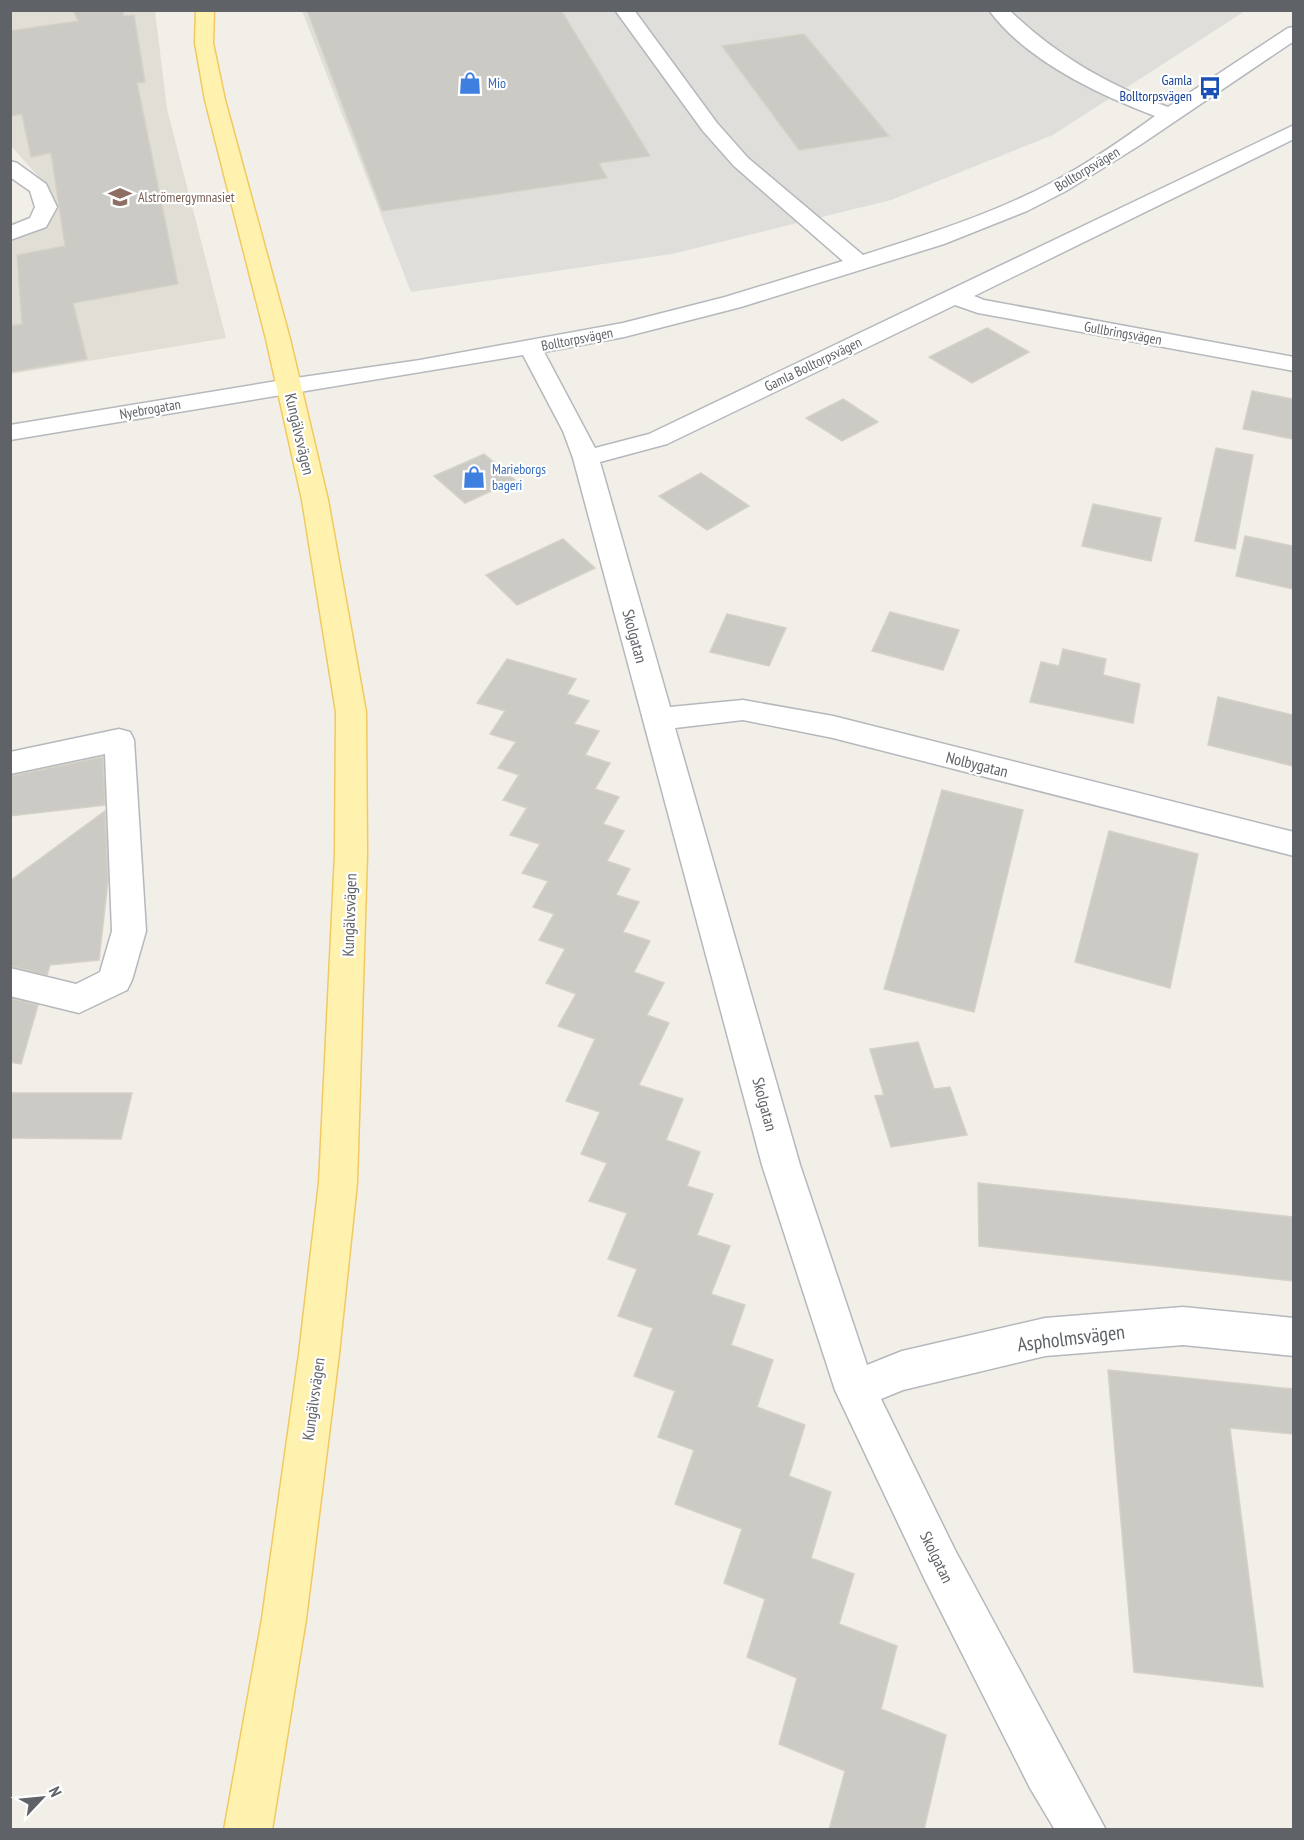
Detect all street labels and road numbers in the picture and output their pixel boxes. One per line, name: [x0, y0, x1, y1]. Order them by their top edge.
street label: Bolltorpsvägen: [1051, 143, 1123, 195]
street label: Gullbringsvägen: [1083, 317, 1163, 349]
street label: Bolltorpsvägen: [540, 323, 614, 355]
street label: Gamla Bolltorpsvägen: [761, 333, 865, 395]
street label: Kungälvsvägen: [281, 391, 319, 477]
street label: Nyebrogatan: [118, 395, 182, 423]
street label: Skolgatan: [618, 607, 652, 665]
street label: Nolbygatan: [944, 747, 1010, 781]
street label: Kungälvsvägen: [338, 873, 360, 957]
street label: Skolgatan: [748, 1075, 782, 1133]
street label: Aspholmsvägen: [1016, 1319, 1126, 1357]
street label: Kungälvsvägen: [297, 1356, 329, 1442]
street label: Skolgatan: [916, 1528, 958, 1586]

